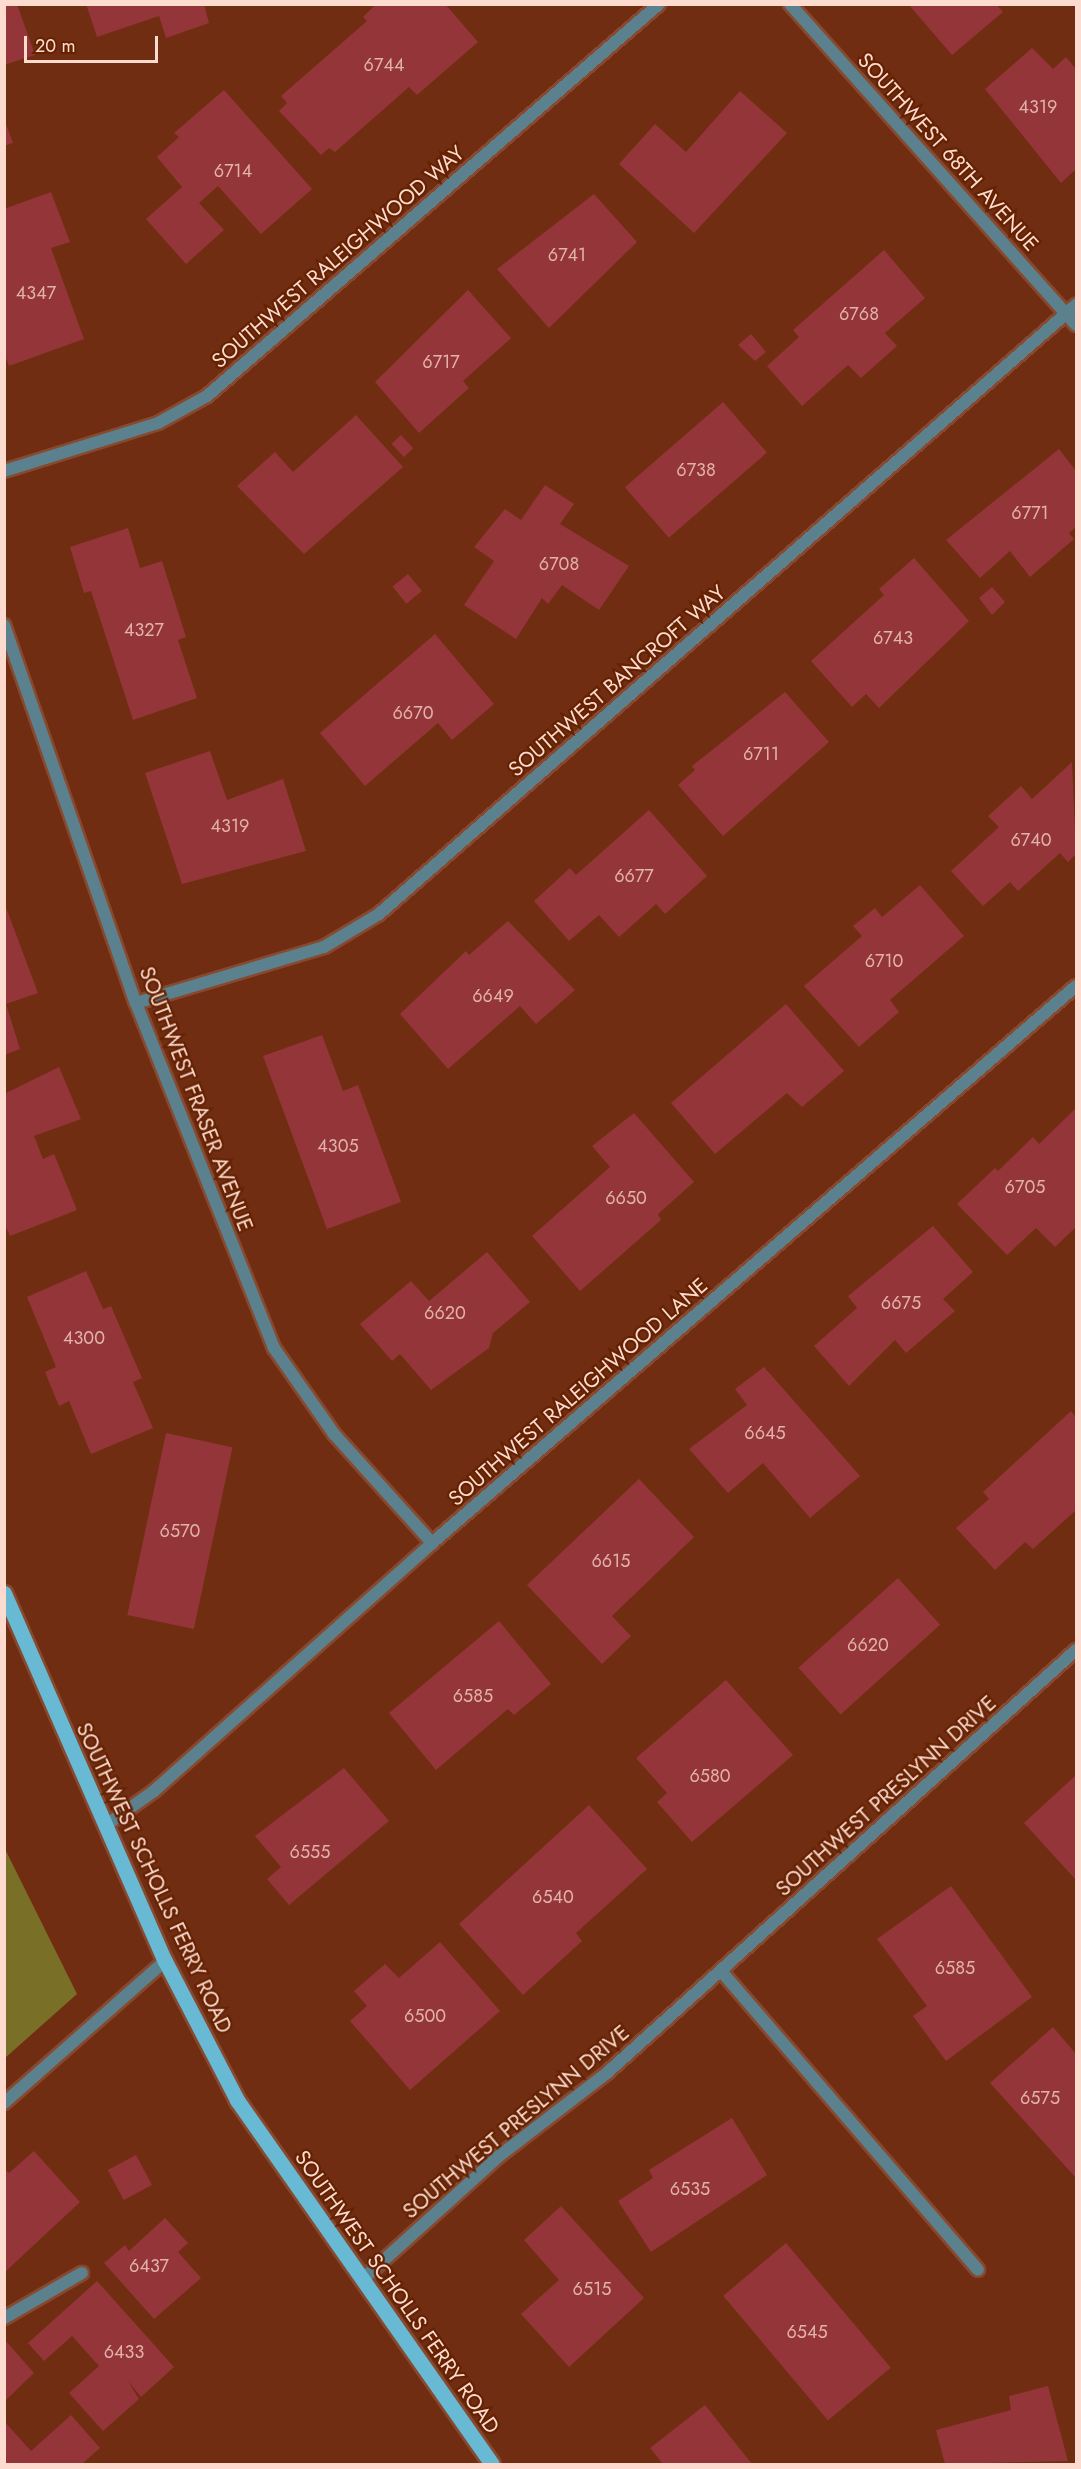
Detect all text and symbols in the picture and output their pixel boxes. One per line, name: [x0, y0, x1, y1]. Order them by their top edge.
scale bar: [27, 24, 160, 62]
text: 20 m: [35, 33, 75, 59]
street label: SOUTHWEST 68TH AVENUE: [852, 48, 1044, 256]
house number: 6744: [364, 54, 404, 76]
house number: 4319: [1019, 96, 1057, 118]
street label: SOUTHWEST RALEIGHWOOD WAY: [207, 141, 469, 373]
house number: 6714: [214, 160, 252, 182]
house number: 6741: [548, 244, 586, 266]
house number: 4347: [16, 282, 56, 304]
house number: 6768: [839, 303, 879, 325]
house number: 6717: [422, 351, 460, 373]
house number: 6738: [676, 459, 716, 481]
house number: 6771: [1011, 502, 1049, 524]
house number: 6708: [539, 553, 579, 575]
street label: SOUTHWEST BANCROFT WAY: [503, 580, 731, 782]
house number: 4327: [124, 619, 164, 641]
house number: 6743: [873, 627, 913, 649]
house number: 6670: [393, 702, 433, 724]
house number: 6711: [743, 743, 779, 765]
house number: 4319: [211, 815, 249, 837]
house number: 6740: [1010, 829, 1052, 851]
house number: 6677: [614, 865, 654, 887]
house number: 6710: [865, 950, 903, 972]
street label: SOUTHWEST FRASER AVENUE: [134, 963, 258, 1235]
house number: 6649: [472, 985, 514, 1007]
house number: 4305: [317, 1135, 359, 1157]
house number: 6705: [1005, 1176, 1045, 1198]
house number: 6650: [605, 1187, 647, 1209]
street label: SOUTHWEST RALEIGHWOOD LANE: [443, 1273, 713, 1511]
house number: 6675: [881, 1292, 921, 1314]
house number: 6620: [424, 1302, 466, 1324]
house number: 4300: [63, 1327, 105, 1349]
house number: 6645: [744, 1422, 786, 1444]
house number: 6570: [160, 1520, 200, 1542]
house number: 6615: [592, 1550, 630, 1572]
house number: 6620: [847, 1634, 889, 1656]
house number: 6585: [453, 1685, 493, 1707]
street label: SOUTHWEST PRESLYNN DRIVE: [771, 1690, 1001, 1902]
street label: SOUTHWEST SCHOLLS FERRY ROAD: [71, 1719, 237, 2037]
house number: 6580: [689, 1765, 731, 1787]
house number: 6555: [290, 1841, 330, 1863]
house number: 6540: [532, 1886, 574, 1908]
house number: 6585: [935, 1957, 975, 1979]
house number: 6500: [404, 2005, 446, 2027]
street label: SOUTHWEST PRESLYNN DRIVE: [398, 2020, 634, 2224]
house number: 6575: [1020, 2087, 1060, 2109]
street label: SOUTHWEST SCHOLLS FERRY ROAD: [289, 2146, 505, 2438]
house number: 6535: [670, 2178, 710, 2200]
house number: 6437: [129, 2255, 169, 2277]
house number: 6515: [573, 2278, 611, 2300]
house number: 6545: [786, 2321, 828, 2343]
house number: 6433: [104, 2341, 144, 2363]

